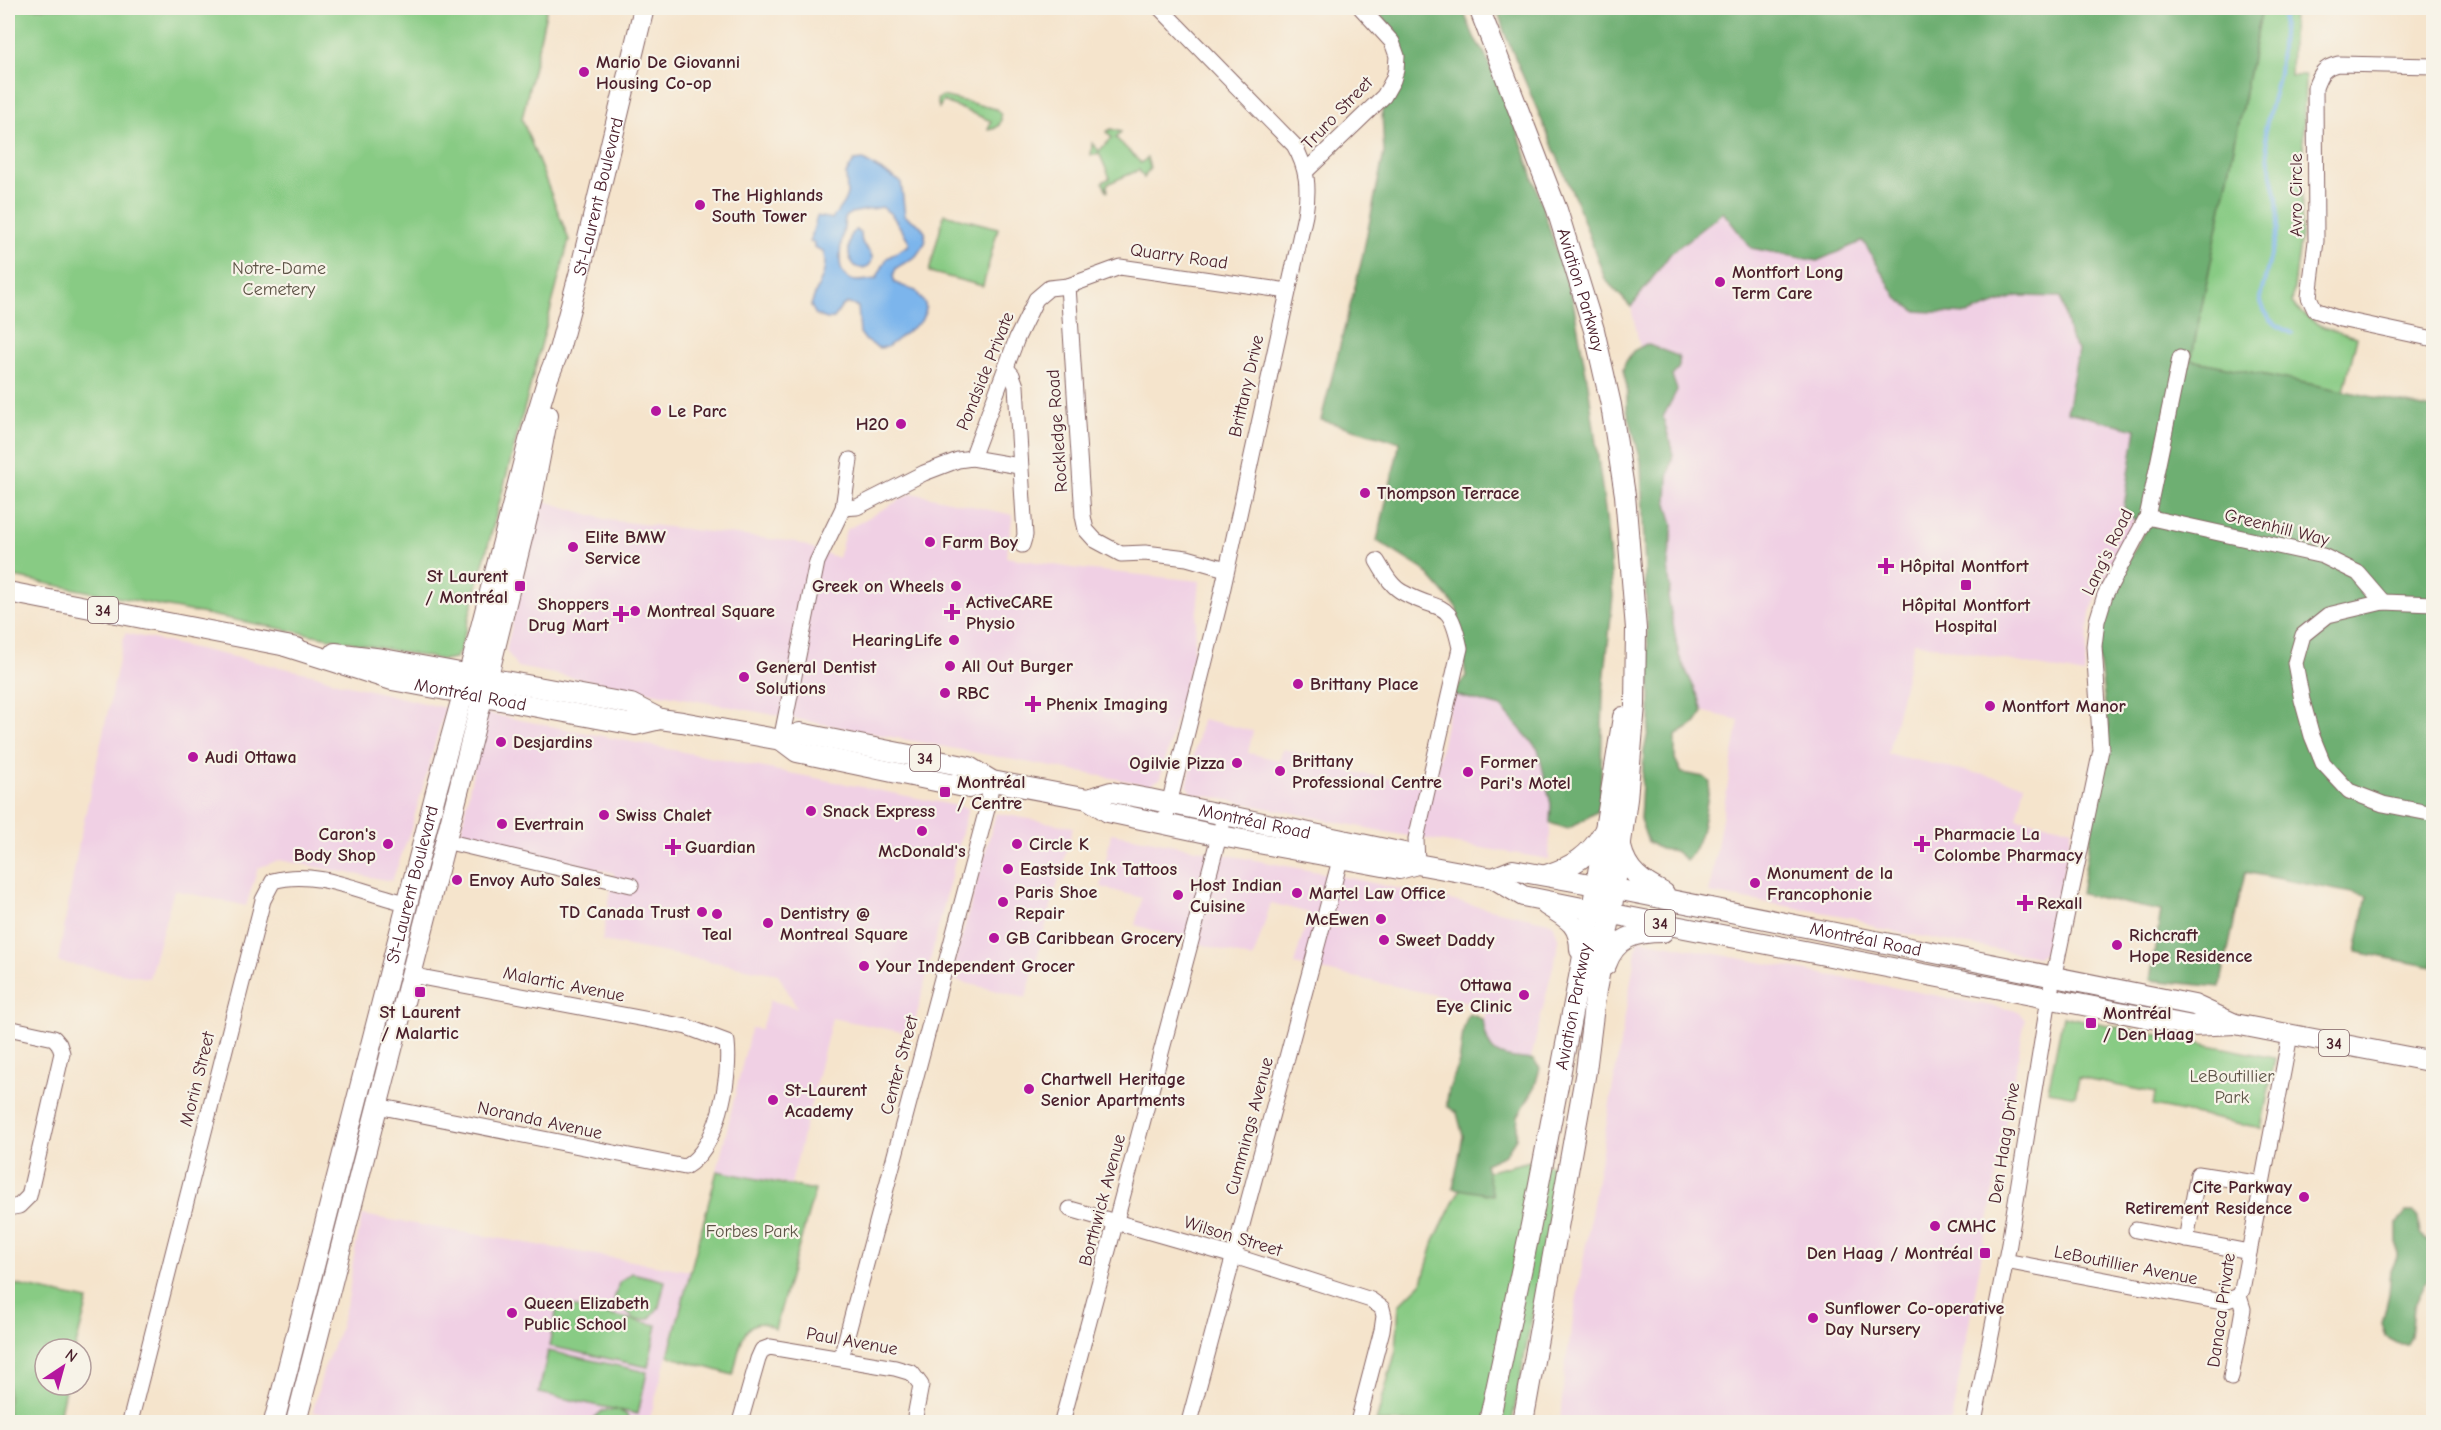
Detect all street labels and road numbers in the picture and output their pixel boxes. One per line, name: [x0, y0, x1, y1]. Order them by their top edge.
street label: Truro Street: [1297, 72, 1378, 154]
street label: St-Laurent Boulevard: [569, 115, 628, 278]
street label: Avro Circle: [2286, 153, 2307, 237]
street label: Aviation Parkway: [1552, 225, 1609, 355]
street label: Quarry Road: [1129, 239, 1229, 274]
street label: Pondside Private: [952, 309, 1019, 433]
street label: Brittany Drive: [1225, 333, 1268, 439]
street label: Rockledge Road: [1043, 369, 1072, 493]
street label: Greenhill Way: [2222, 504, 2332, 551]
street label: Lang's Road: [2078, 506, 2137, 599]
road number: 34: [88, 597, 118, 623]
street label: Montréal Road: [413, 674, 528, 716]
road number: 34: [910, 745, 940, 771]
street label: Montréal Road: [1197, 800, 1312, 844]
street label: St-Laurent Boulevard: [382, 804, 443, 966]
road number: 34: [1645, 910, 1675, 936]
street label: Montréal Road: [1808, 918, 1923, 961]
street label: Aviation Parkway: [1551, 941, 1597, 1072]
street label: Malartic Avenue: [501, 962, 627, 1007]
street label: Center Street: [876, 1012, 923, 1117]
street label: Morin Street: [176, 1029, 220, 1129]
road number: 34: [2319, 1030, 2349, 1056]
street label: Cummings Avenue: [1221, 1055, 1278, 1197]
street label: Den Haag Drive: [1985, 1081, 2024, 1205]
street label: Noranda Avenue: [476, 1097, 604, 1144]
street label: Borthwick Avenue: [1075, 1132, 1130, 1268]
street label: Wilson Street: [1181, 1212, 1285, 1262]
street label: LeBoutillier Avenue: [2052, 1241, 2199, 1290]
street label: Danaca Private: [2203, 1252, 2240, 1369]
street label: Paul Avenue: [805, 1323, 899, 1360]

